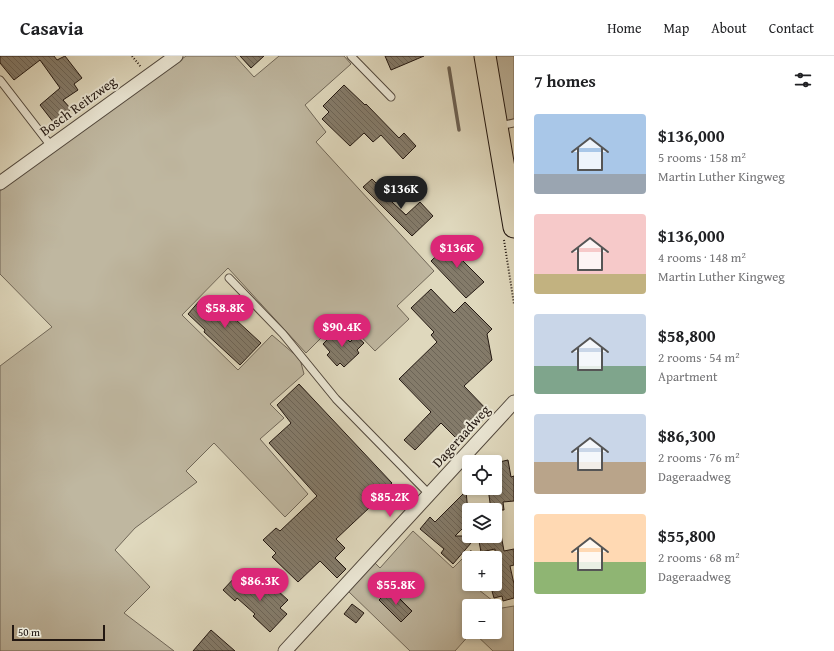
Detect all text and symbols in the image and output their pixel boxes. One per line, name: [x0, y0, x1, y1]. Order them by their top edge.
text: Casavia: [20, 14, 83, 42]
text: Home: [607, 18, 642, 38]
text: Map: [664, 18, 689, 38]
text: About: [711, 18, 747, 38]
text: Contact: [769, 18, 814, 38]
text: 7 homes: [534, 68, 596, 93]
icon: filters: [792, 69, 814, 91]
street label: Bosch Reitzweg: [36, 71, 120, 141]
text: $136,000: [658, 123, 724, 148]
icon: home: [566, 130, 614, 178]
text: 5 rooms · 158 m²: [658, 148, 746, 167]
text: Martin Luther Kingweg: [658, 167, 785, 186]
pin: $136K: [373, 176, 429, 210]
text: $136K: [383, 179, 419, 198]
text: $136,000: [658, 223, 724, 248]
icon: home: [566, 230, 614, 278]
pin: $136K: [429, 235, 485, 269]
text: $136K: [439, 238, 475, 257]
text: 4 rooms · 148 m²: [658, 248, 746, 267]
text: Martin Luther Kingweg: [658, 267, 785, 286]
pin: $58.8K: [192, 295, 258, 329]
text: $58.8K: [206, 298, 244, 317]
pin: $90.4K: [309, 314, 375, 348]
text: $90.4K: [323, 317, 361, 336]
text: $58,800: [658, 323, 716, 348]
icon: home: [566, 330, 614, 378]
text: 2 rooms · 54 m²: [658, 348, 740, 367]
text: Apartment: [658, 367, 718, 386]
street label: Dageraadweg: [427, 400, 495, 472]
text: $86,300: [658, 423, 716, 448]
icon: home: [566, 430, 614, 478]
text: 2 rooms · 76 m²: [658, 448, 740, 467]
map controls: [462, 455, 502, 639]
button: locate: [462, 455, 502, 495]
text: Dageraadweg: [658, 467, 731, 486]
pin: $85.2K: [357, 484, 423, 518]
text: $85.2K: [371, 487, 409, 506]
button: layers: [462, 503, 502, 543]
text: $55,800: [658, 523, 716, 548]
icon: home: [566, 530, 614, 578]
text: 2 rooms · 68 m²: [658, 548, 740, 567]
button: +: [462, 551, 502, 591]
text: Dageraadweg: [658, 567, 731, 586]
pin: $86.3K: [227, 568, 293, 602]
text: $86.3K: [241, 571, 279, 590]
pin: $55.8K: [363, 572, 429, 606]
text: $55.8K: [377, 575, 415, 594]
button: −: [462, 599, 502, 639]
scale bar: [12, 623, 105, 642]
text: 50 m: [18, 624, 40, 640]

